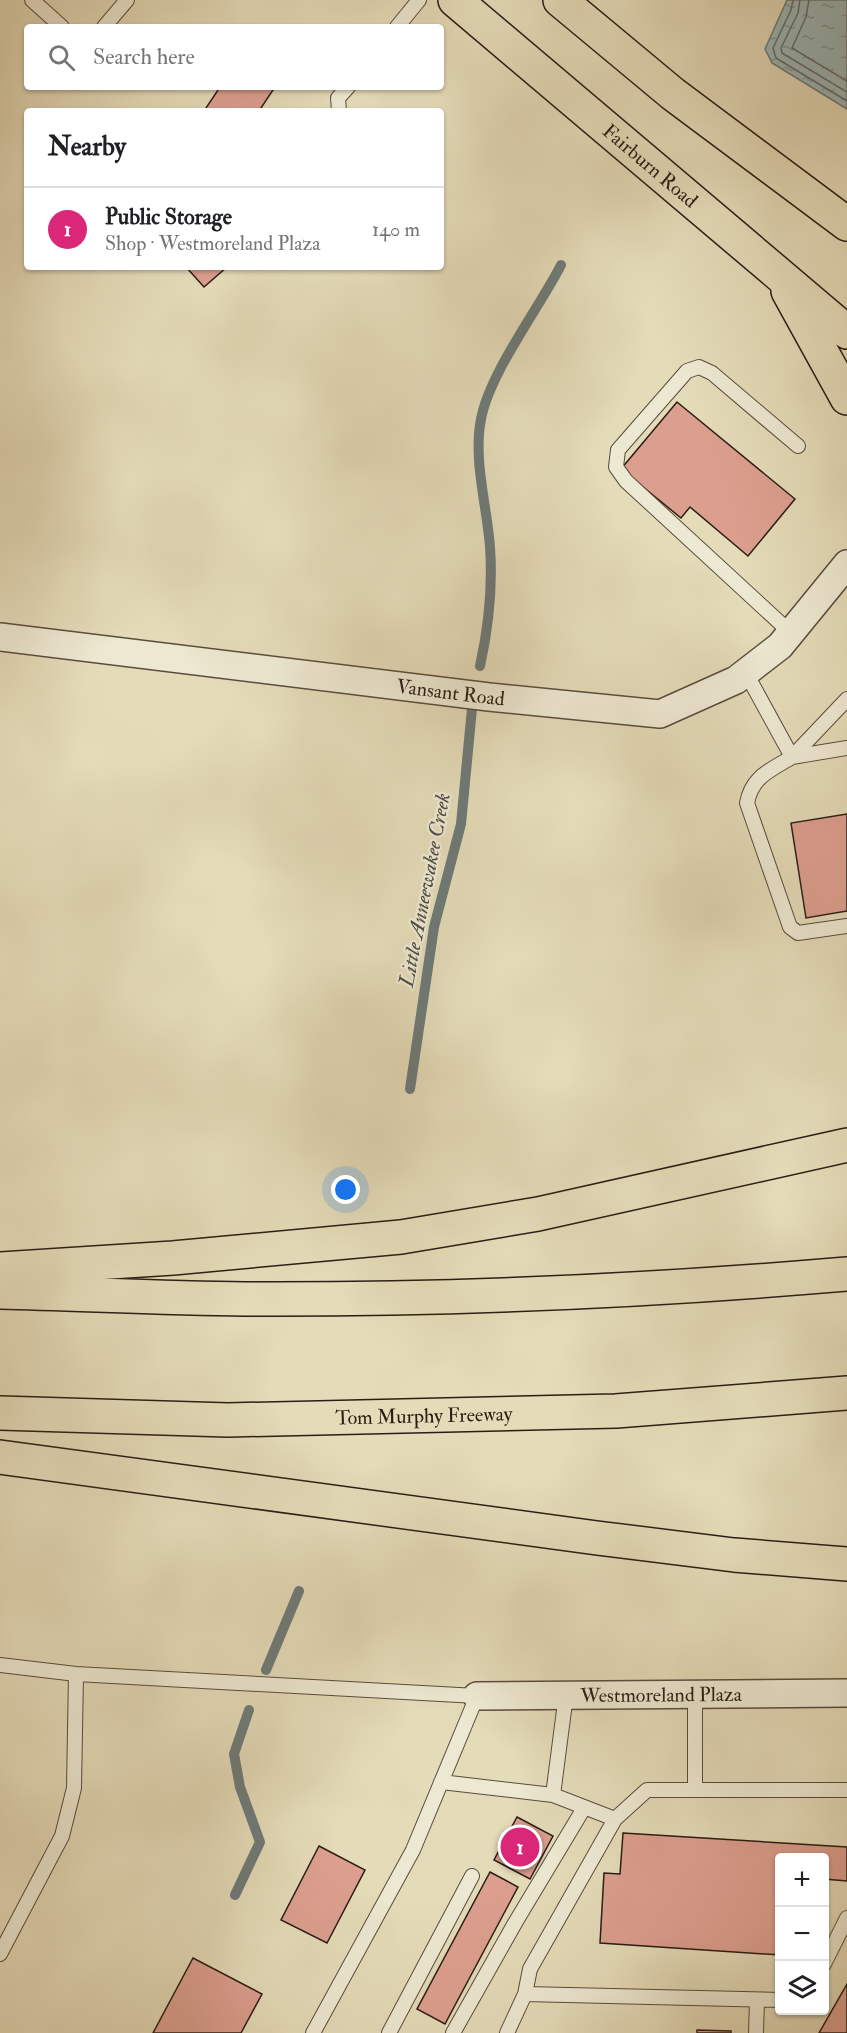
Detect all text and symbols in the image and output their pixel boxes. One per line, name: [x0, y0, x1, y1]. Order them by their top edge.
search box: [24, 24, 444, 90]
icon: search: [45, 41, 78, 74]
text: Search here: [93, 43, 195, 71]
street label: Fairburn Road: [598, 118, 703, 213]
text: Nearby: [48, 131, 126, 163]
text: Public Storage: [105, 203, 232, 231]
text: 1: [64, 217, 71, 242]
text: 140 m: [372, 217, 420, 242]
text: Shop · Westmoreland Plaza: [105, 231, 320, 256]
street label: Vansant Road: [395, 673, 506, 711]
water label: Little Anneewakee Creek: [393, 791, 457, 990]
your location: [331, 1175, 360, 1204]
street label: Tom Murphy Freeway: [335, 1401, 514, 1430]
street label: Westmoreland Plaza: [579, 1681, 743, 1708]
pin: 1: [500, 1824, 540, 1870]
map controls: [775, 1853, 829, 2015]
button: +: [775, 1853, 829, 1907]
button: −: [775, 1907, 829, 1961]
button: layers: [775, 1961, 829, 2015]

